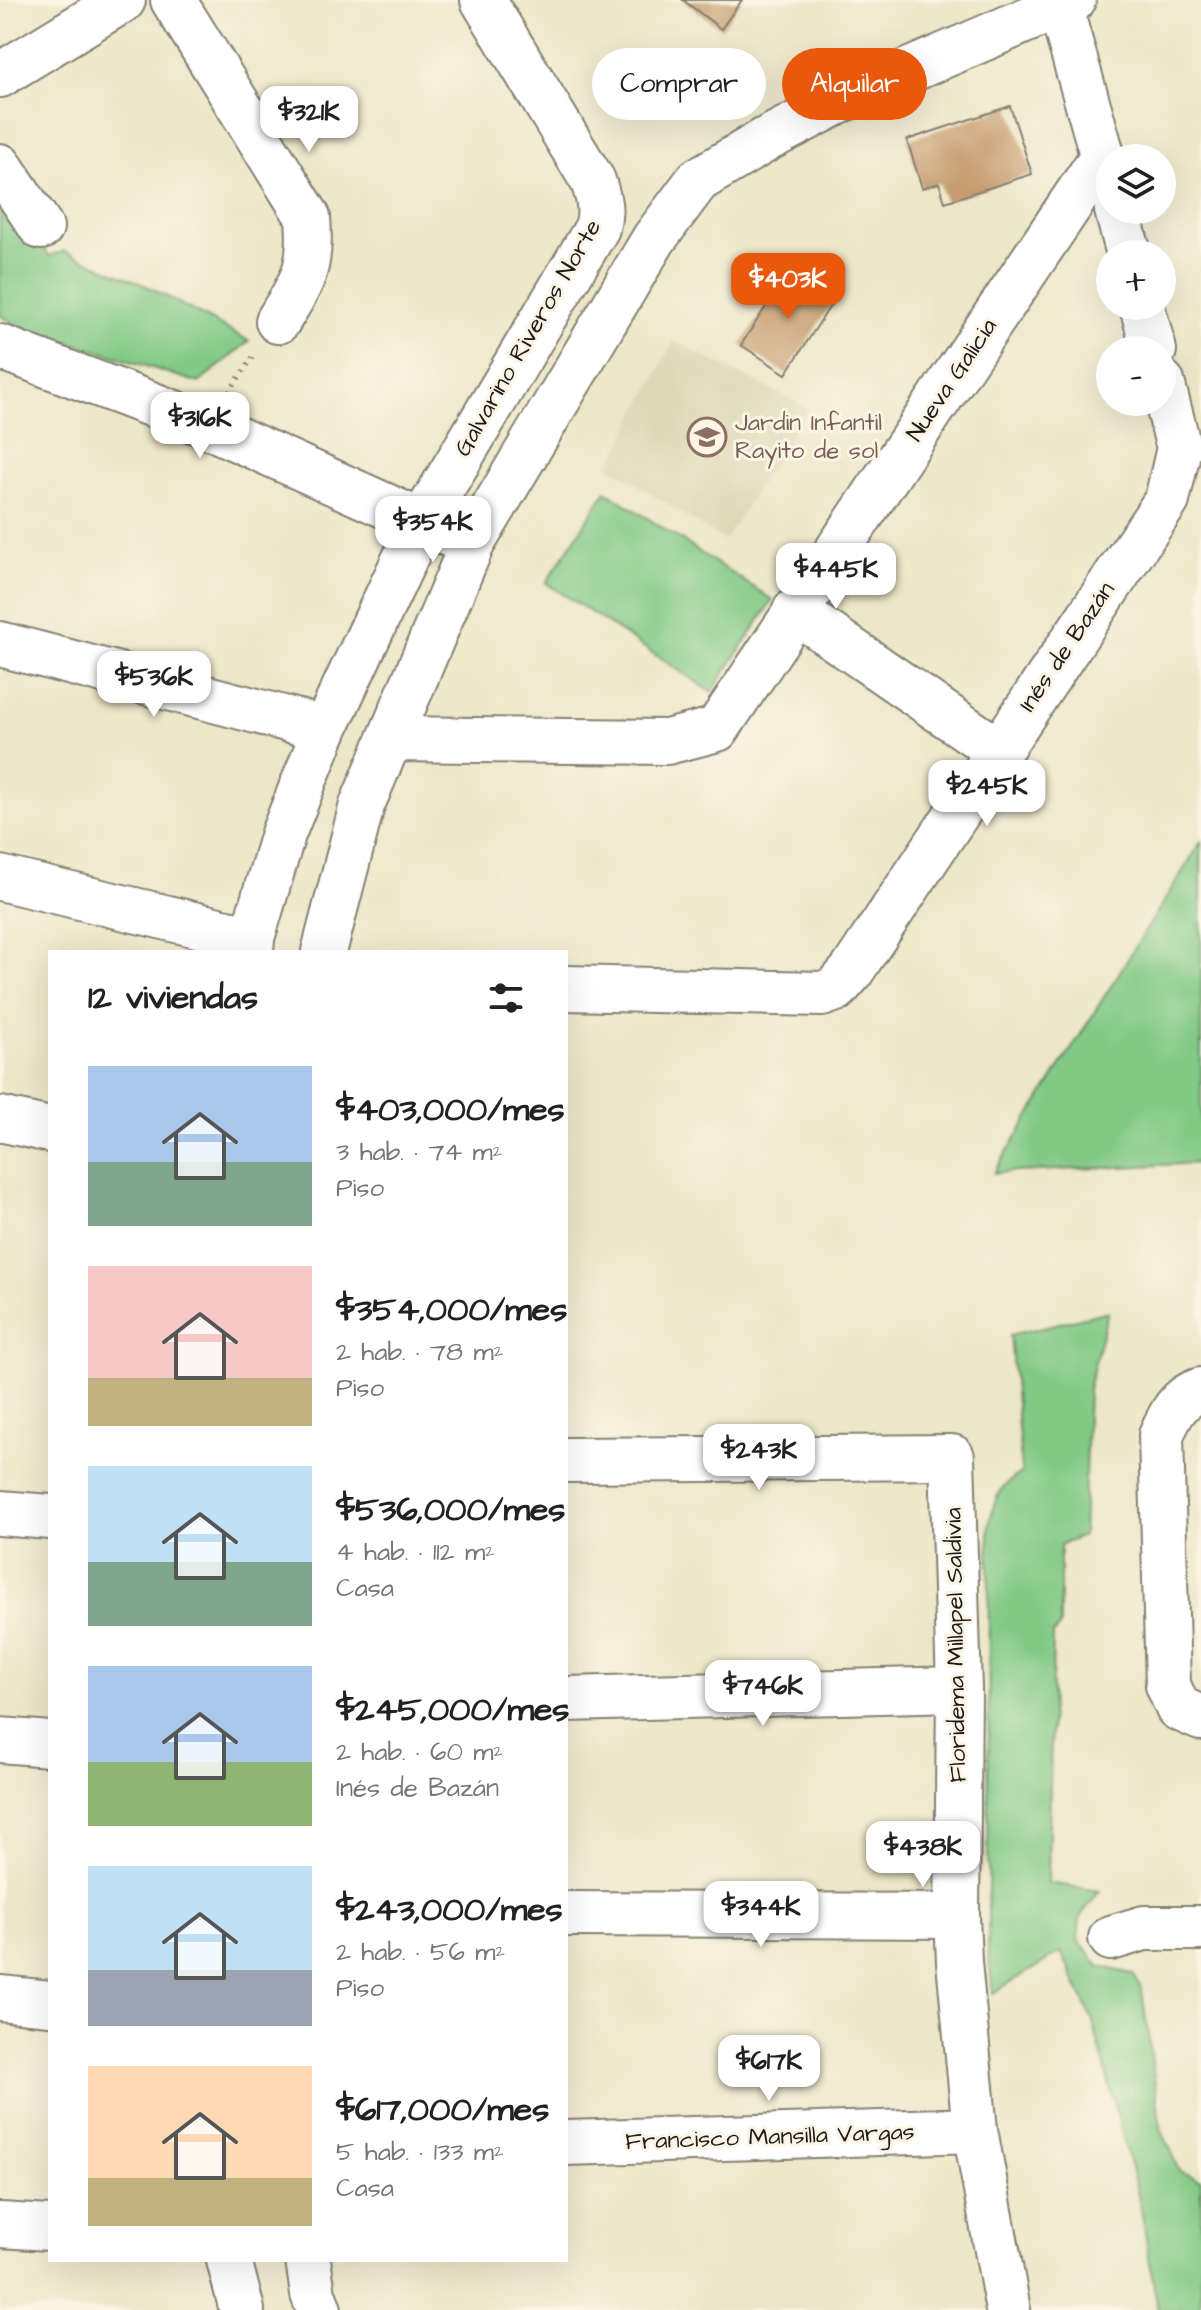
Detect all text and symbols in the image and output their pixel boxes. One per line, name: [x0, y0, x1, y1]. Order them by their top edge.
chip: Comprar: [592, 48, 766, 120]
chip: Alquilar: [782, 48, 927, 120]
pin: $321K: [253, 86, 365, 154]
text: $321K: [278, 94, 340, 130]
map controls: [1096, 144, 1176, 416]
button: layers: [1096, 144, 1176, 224]
street label: Galvarino Riveros Norte: [446, 213, 610, 463]
button: +: [1096, 240, 1176, 320]
pin: $403K: [732, 253, 844, 321]
text: $403K: [749, 261, 827, 297]
street label: Nueva Galicia: [898, 312, 1006, 448]
button: −: [1096, 336, 1176, 416]
pin: $316K: [144, 392, 256, 460]
text: $316K: [168, 400, 232, 436]
place label: Jardin Infantil Rayito de sol: [735, 406, 882, 469]
school or university icon: Jardin Infantil Rayito de sol: [686, 416, 728, 458]
pin: $354K: [377, 496, 489, 564]
text: $354K: [393, 504, 473, 540]
pin: $445K: [780, 543, 892, 611]
text: $445K: [794, 551, 878, 587]
street label: Inés de Bazán: [1011, 575, 1123, 719]
pin: $536K: [98, 651, 210, 719]
text: $536K: [115, 659, 193, 695]
pin: $245K: [931, 760, 1043, 828]
text: $245K: [946, 768, 1028, 804]
text: 12 viviendas: [88, 974, 258, 1022]
icon: filters: [484, 976, 528, 1020]
text: $403,000/mes: [336, 1086, 565, 1134]
icon: home: [152, 1098, 248, 1194]
text: 3 hab. · 74 m²: [336, 1134, 503, 1170]
text: Piso: [336, 1170, 384, 1206]
text: $354,000/mes: [336, 1286, 567, 1334]
icon: home: [152, 1298, 248, 1394]
text: 2 hab. · 78 m²: [336, 1334, 503, 1370]
text: Piso: [336, 1370, 384, 1406]
pin: $243K: [703, 1424, 815, 1492]
text: $243K: [721, 1432, 797, 1468]
text: $536,000/mes: [336, 1486, 565, 1534]
icon: home: [152, 1498, 248, 1594]
street label: Floridema Millapel Saldivia: [937, 1507, 975, 1783]
text: 4 hab. · 112 m²: [336, 1534, 495, 1570]
text: Casa: [336, 1570, 394, 1606]
pin: $746K: [707, 1660, 819, 1728]
text: $746K: [723, 1668, 803, 1704]
text: $245,000/mes: [336, 1686, 569, 1734]
icon: home: [152, 1698, 248, 1794]
text: 2 hab. · 60 m²: [336, 1734, 503, 1770]
text: Inés de Bazán: [336, 1770, 499, 1806]
pin: $438K: [867, 1821, 979, 1889]
text: $438K: [884, 1829, 962, 1865]
pin: $344K: [705, 1881, 817, 1949]
text: $243,000/mes: [336, 1886, 563, 1934]
text: $344K: [722, 1889, 800, 1925]
icon: home: [152, 1898, 248, 1994]
text: 2 hab. · 56 m²: [336, 1934, 505, 1970]
text: Piso: [336, 1970, 384, 2006]
pin: $617K: [713, 2035, 825, 2103]
text: $617K: [736, 2043, 802, 2079]
text: $617,000/mes: [336, 2086, 549, 2134]
icon: home: [152, 2098, 248, 2194]
street label: Francisco Mansilla Vargas: [625, 2115, 915, 2160]
text: 5 hab. · 133 m²: [336, 2134, 504, 2170]
text: Casa: [336, 2170, 394, 2206]

